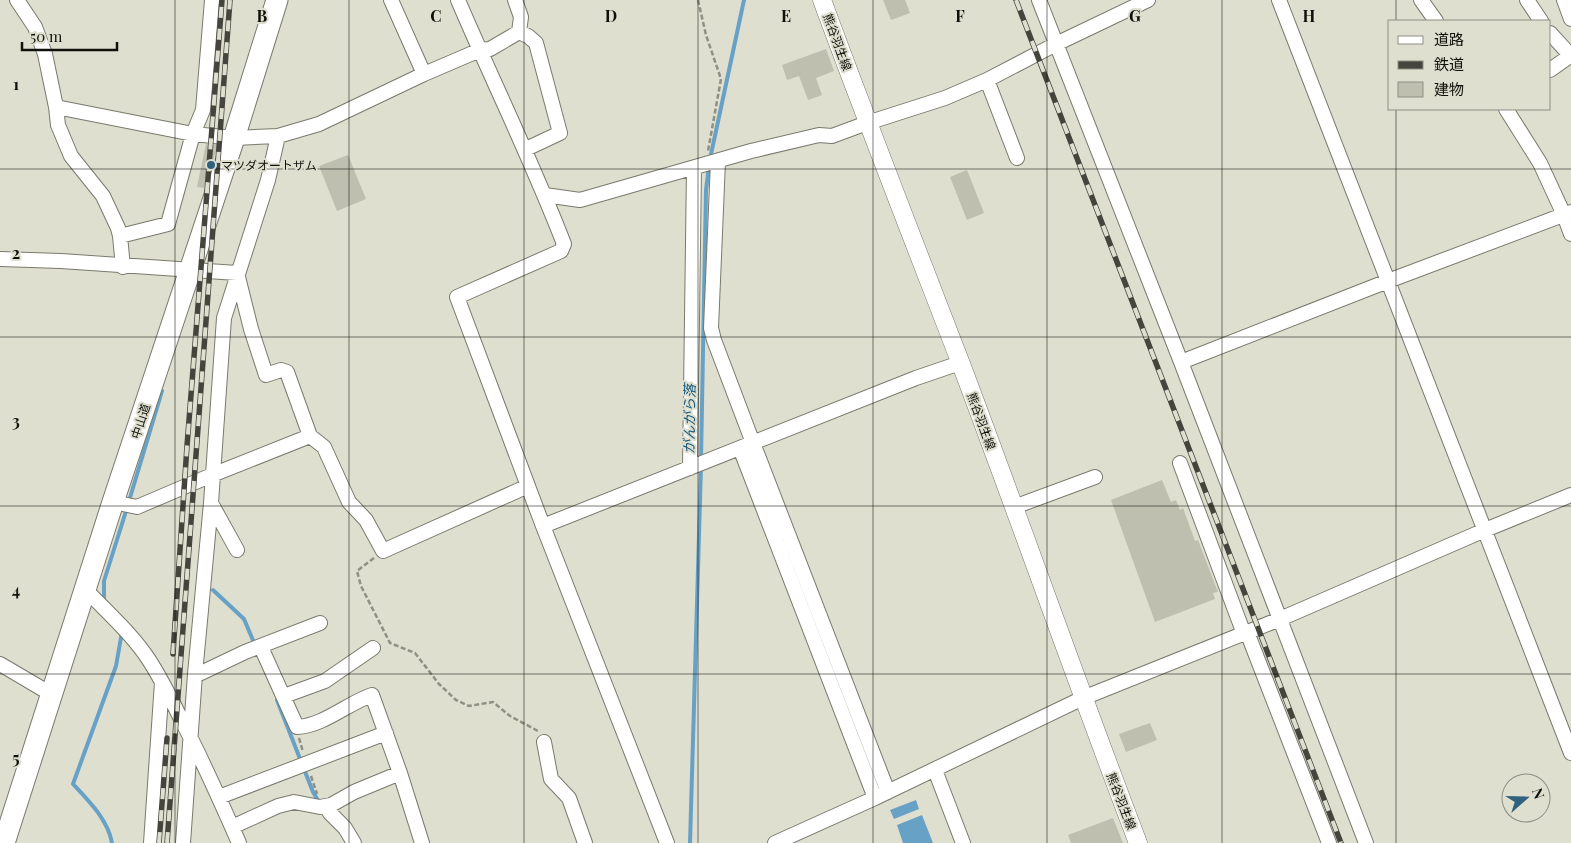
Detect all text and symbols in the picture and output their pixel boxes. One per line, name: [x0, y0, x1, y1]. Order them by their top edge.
text: B: [257, 5, 268, 26]
text: C: [430, 5, 442, 26]
text: D: [605, 5, 617, 26]
text: E: [781, 5, 791, 26]
text: F: [955, 5, 965, 26]
text: G: [1129, 5, 1141, 26]
text: H: [1303, 5, 1316, 26]
street label: 熊谷羽生線: [820, 11, 856, 73]
scale bar: [22, 20, 118, 52]
legend: [1388, 20, 1551, 110]
text: 50 m: [30, 26, 63, 46]
text: 道路: [1434, 29, 1464, 49]
text: 鉄道: [1434, 54, 1464, 74]
text: 1: [13, 73, 19, 94]
text: 建物: [1434, 79, 1464, 99]
place label: マツダオートザム: [221, 157, 317, 173]
marker: マツダオートザム: [205, 159, 217, 171]
text: 2: [12, 242, 20, 263]
water label: がんがら落: [679, 382, 699, 454]
street label: 熊谷羽生線: [964, 390, 1000, 452]
street label: 中山道: [127, 401, 153, 441]
text: 3: [12, 410, 20, 431]
text: 4: [12, 579, 20, 600]
text: 5: [12, 747, 20, 768]
street label: 熊谷羽生線: [1104, 770, 1140, 832]
north arrow: [1501, 773, 1551, 823]
text: N: [1528, 785, 1549, 801]

